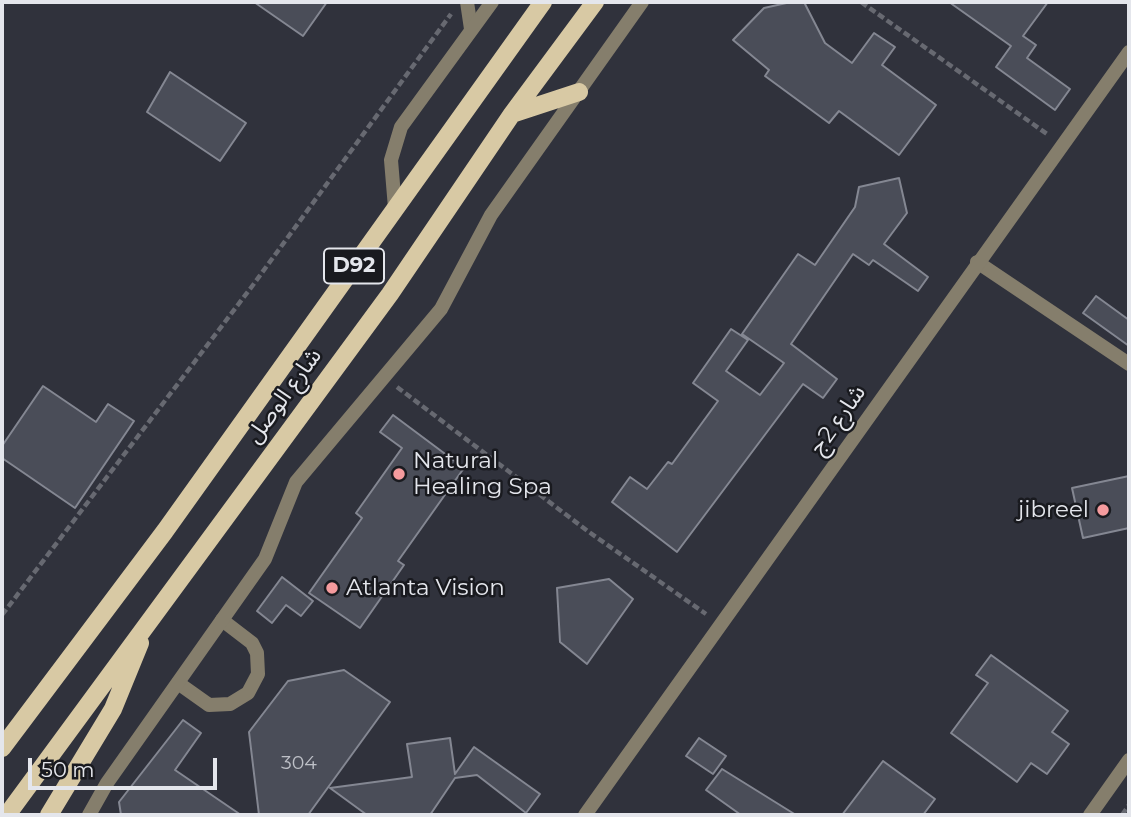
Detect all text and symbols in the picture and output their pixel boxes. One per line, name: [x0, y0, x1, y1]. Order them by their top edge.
road number: D92: [324, 248, 384, 284]
street label: شارع الوصل: [240, 343, 328, 449]
street label: شارع 2ج: [804, 380, 872, 460]
place label: Natural Healing Spa: [413, 447, 552, 501]
marker: Natural Healing Spa: [391, 466, 407, 482]
place label: jibreel: [1018, 496, 1089, 524]
marker: jibreel: [1095, 502, 1111, 518]
place label: Atlanta Vision: [346, 574, 505, 602]
marker: Atlanta Vision: [324, 580, 340, 596]
scale bar: [32, 744, 220, 788]
house number: 304: [281, 752, 317, 774]
text: 50 m: [41, 757, 95, 782]

